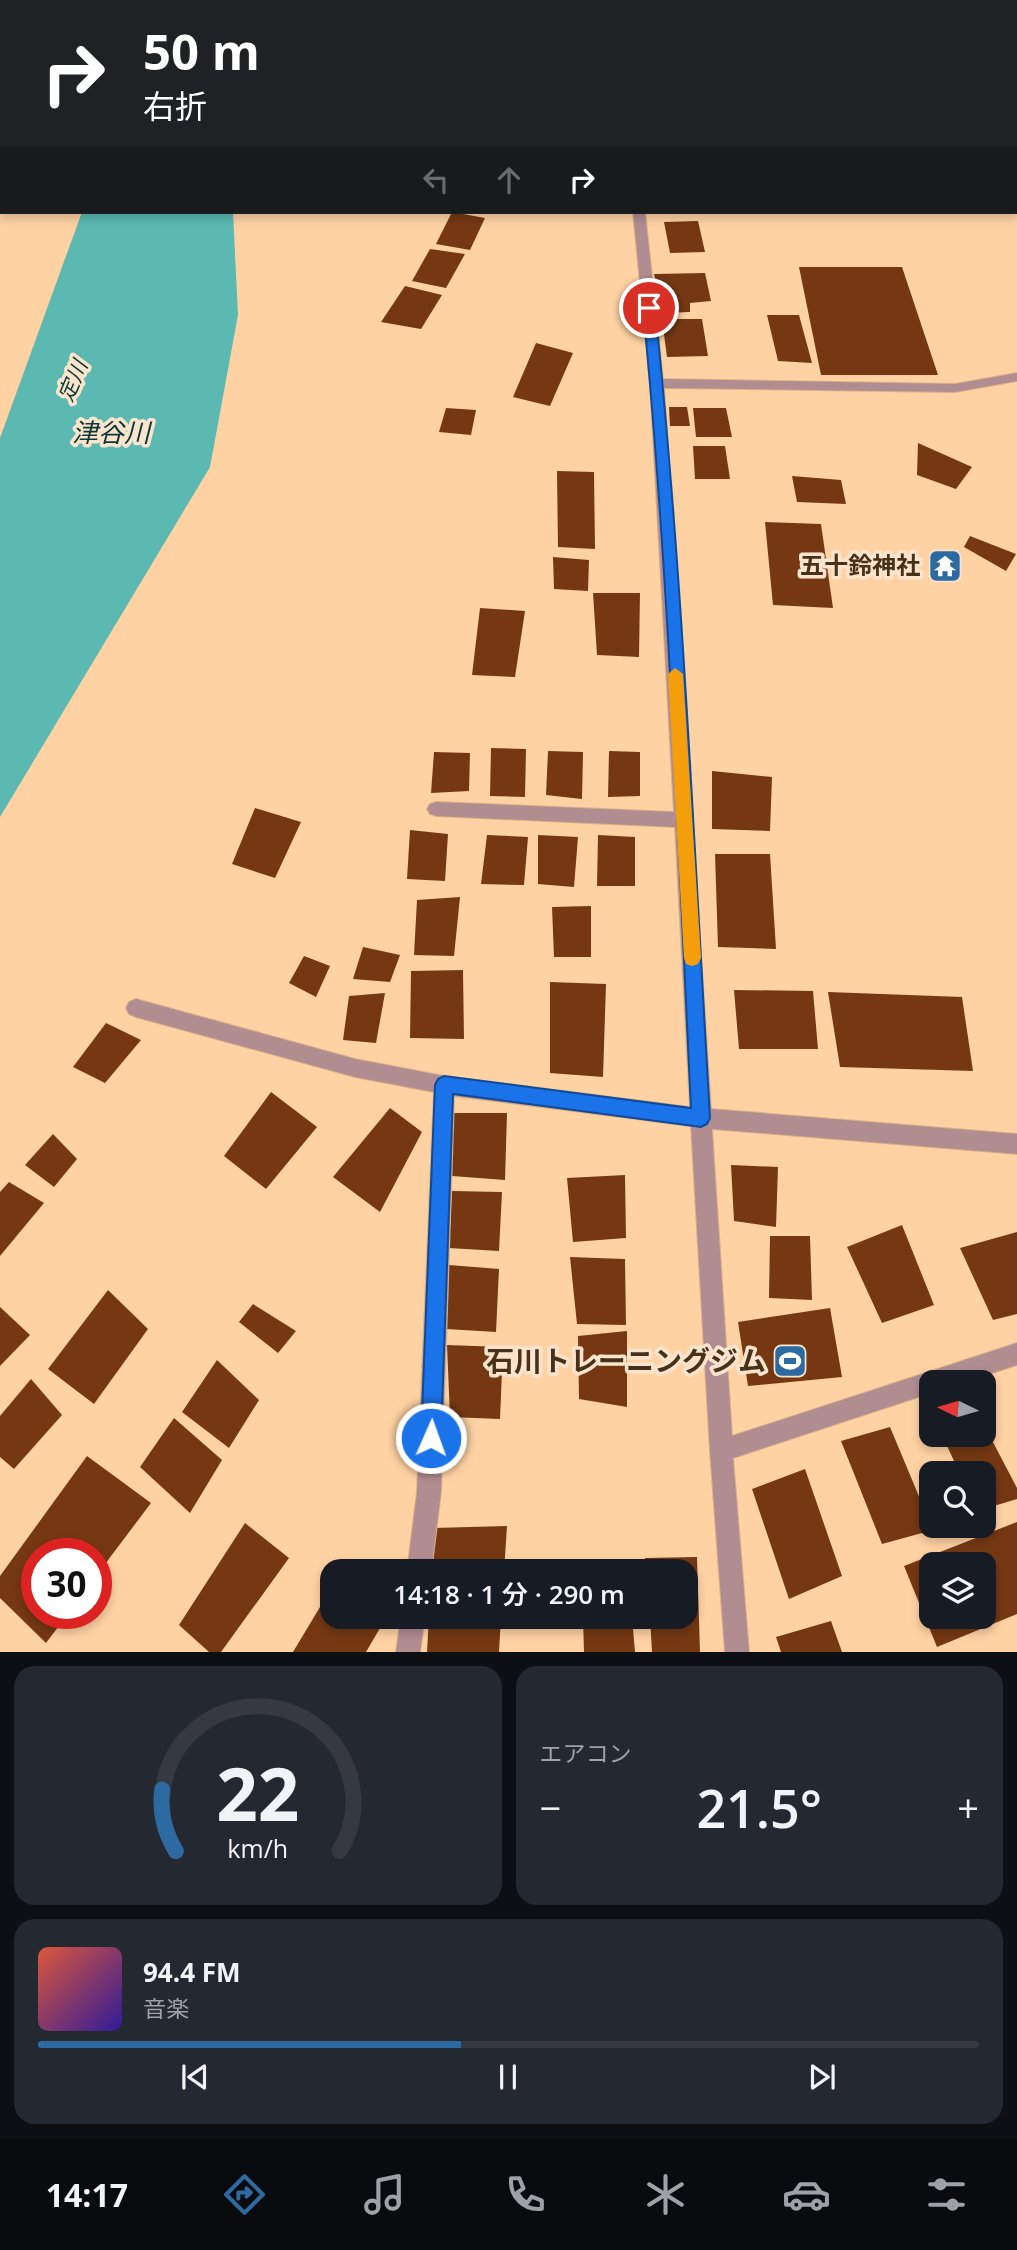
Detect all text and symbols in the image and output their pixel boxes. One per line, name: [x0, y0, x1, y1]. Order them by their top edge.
text: 50 m: [143, 18, 260, 84]
icon: right: [28, 28, 119, 119]
text: 右折: [143, 84, 207, 127]
icon: left: [417, 161, 455, 199]
icon: ahead: [490, 161, 528, 199]
icon: right: [563, 161, 601, 199]
pin: [619, 278, 679, 338]
icon: arrive: [630, 289, 668, 327]
water label: 定川: [51, 354, 94, 405]
water label: 津谷川: [72, 414, 153, 450]
temple icon: 五十鈴神社: [926, 547, 964, 585]
place label: 五十鈴神社: [800, 548, 920, 581]
place label: 石川トレーニングジム: [486, 1341, 766, 1379]
sports icon: 石川トレーニングジム: [771, 1342, 809, 1380]
north arrow: [919, 1370, 996, 1447]
map controls: [919, 1370, 996, 1629]
position arrow: [394, 1401, 468, 1475]
button: search: [919, 1461, 996, 1538]
speed limit sign: 30: [21, 1538, 112, 1629]
button: layers: [919, 1552, 996, 1629]
text: 14:18 · 1 分 · 290 m: [393, 1576, 625, 1612]
text: エアコン: [540, 1737, 632, 1769]
text: 22: [216, 1744, 299, 1843]
text: 21.5°: [696, 1772, 822, 1843]
text: −: [540, 1781, 561, 1833]
text: +: [957, 1781, 979, 1833]
text: km/h: [227, 1831, 288, 1865]
text: 94.4 FM: [143, 1954, 241, 1990]
text: 音楽: [143, 1992, 189, 2024]
icon: previous: [176, 2058, 214, 2096]
icon: pause: [489, 2058, 527, 2096]
icon: next: [803, 2058, 841, 2096]
icon: directions: [220, 2170, 269, 2219]
icon: music: [360, 2170, 409, 2219]
icon: phone: [501, 2170, 550, 2219]
icon: climate: [641, 2170, 690, 2219]
icon: car: [782, 2170, 831, 2219]
icon: filters: [922, 2170, 971, 2219]
text: 14:17: [46, 2173, 128, 2216]

